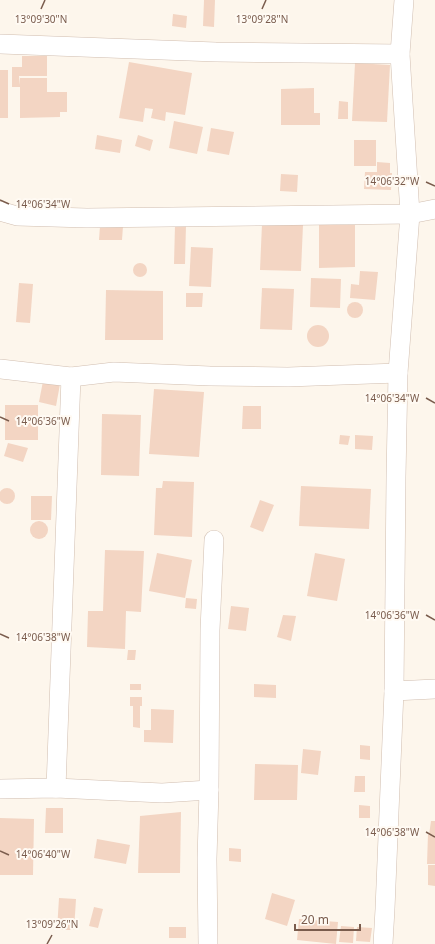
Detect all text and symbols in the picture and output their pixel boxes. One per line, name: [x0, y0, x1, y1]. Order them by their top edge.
text: 13°09'30"N: [15, 12, 67, 26]
text: 13°09'28"N: [236, 12, 288, 26]
text: 14°06'32"W: [365, 174, 420, 188]
text: 14°06'34"W: [16, 197, 71, 211]
text: 14°06'34"W: [365, 391, 420, 405]
text: 14°06'36"W: [16, 414, 71, 428]
text: 14°06'36"W: [365, 608, 420, 622]
text: 14°06'38"W: [16, 630, 71, 644]
text: 14°06'38"W: [365, 825, 420, 839]
text: 14°06'40"W: [16, 847, 71, 861]
scale bar: [295, 906, 360, 932]
text: 20 m: [301, 911, 329, 928]
text: 13°09'26"N: [26, 917, 78, 931]

